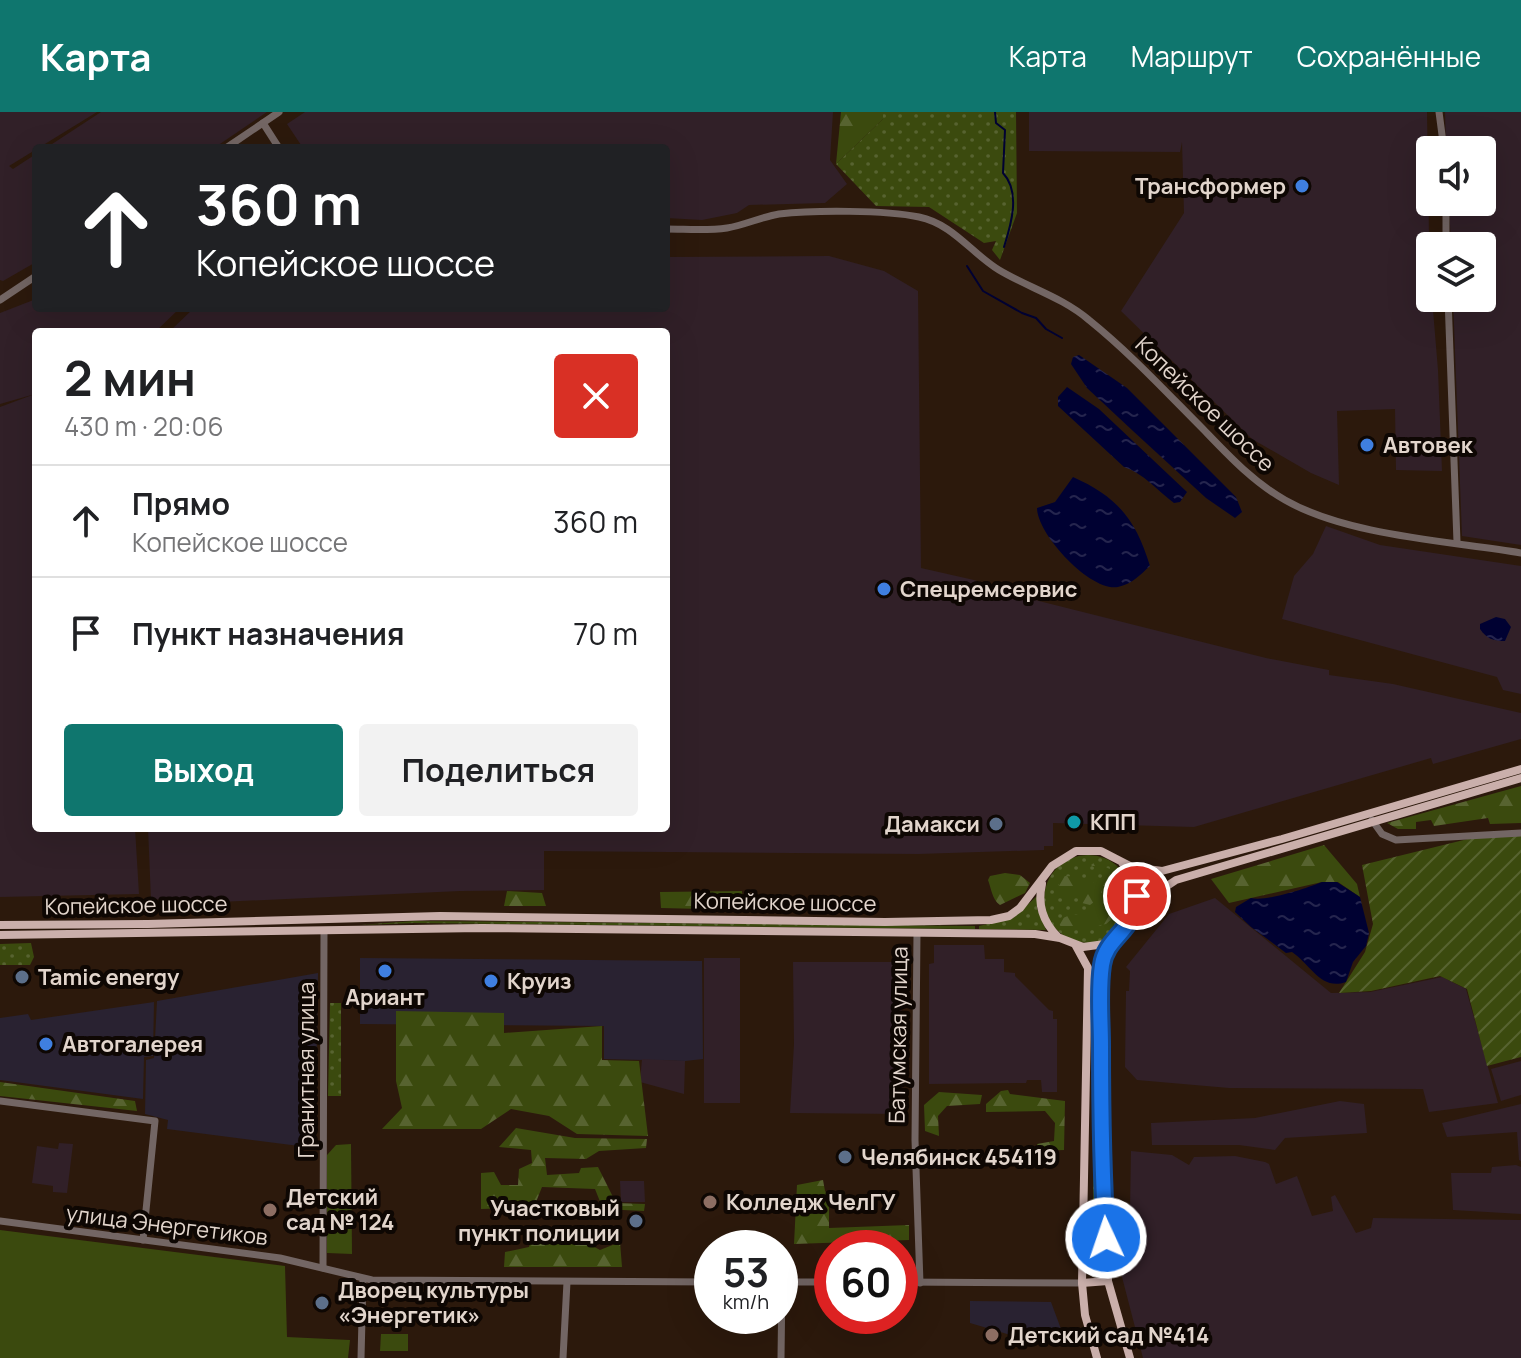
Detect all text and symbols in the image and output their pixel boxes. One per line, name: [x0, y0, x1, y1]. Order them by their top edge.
text: Карта: [40, 30, 152, 82]
text: Карта: [1009, 37, 1087, 75]
text: Маршрут: [1131, 37, 1253, 75]
text: Сохранённые: [1297, 37, 1481, 75]
map controls: [1416, 136, 1496, 312]
button: sound: [1416, 136, 1496, 216]
text: 360 m: [196, 165, 362, 242]
place label: Трансформер: [1135, 171, 1286, 201]
icon: ahead: [64, 176, 168, 280]
marker: Трансформер: [1293, 177, 1311, 195]
button: layers: [1416, 232, 1496, 312]
text: Копейское шоссе: [196, 238, 495, 287]
street label: Копейское шоссе: [1129, 330, 1281, 478]
text: 2 мин: [64, 345, 196, 410]
button: close: [554, 354, 638, 438]
text: 430 m · 20:06: [64, 408, 224, 444]
place label: Автовек: [1383, 430, 1474, 460]
marker: Автовек: [1358, 436, 1376, 454]
text: Прямо: [132, 483, 230, 524]
icon: ahead: [64, 499, 108, 543]
text: 360 m: [553, 501, 638, 542]
text: Копейское шоссе: [132, 524, 348, 560]
place label: Спецремсервис: [900, 574, 1077, 604]
marker: Спецремсервис: [875, 580, 893, 598]
icon: arrive: [64, 611, 108, 655]
text: Пункт назначения: [132, 613, 405, 654]
text: 70 m: [573, 613, 638, 654]
button: Выход: [64, 724, 343, 816]
button: Поделиться: [359, 724, 638, 816]
place label: КПП: [1090, 807, 1136, 837]
place label: Дамакси: [885, 809, 980, 839]
marker: КПП: [1065, 813, 1083, 831]
marker: Дамакси: [987, 815, 1005, 833]
pin: [1103, 862, 1171, 930]
icon: arrive: [1115, 874, 1159, 918]
street label: Копейское шоссе: [693, 885, 877, 919]
street label: Копейское шоссе: [44, 888, 228, 922]
street label: Батумская улица: [881, 946, 915, 1124]
place label: Tamic energy: [38, 962, 180, 992]
marker: Ариант: [376, 962, 394, 980]
place label: Круиз: [507, 966, 571, 996]
marker: Tamic energy: [13, 968, 31, 986]
marker: Круиз: [482, 972, 500, 990]
street label: Гранитная улица: [291, 982, 321, 1158]
place label: Ариант: [345, 982, 425, 1012]
place label: Автогалерея: [62, 1029, 203, 1059]
marker: Автогалерея: [37, 1035, 55, 1053]
place label: Челябинск 454119: [861, 1142, 1057, 1172]
marker: Челябинск 454119: [836, 1148, 854, 1166]
place label: Детский сад № 124: [286, 1182, 394, 1237]
place label: Колледж ЧелГУ: [726, 1187, 895, 1217]
place label: Участковый пункт полиции: [458, 1193, 620, 1248]
marker: Колледж ЧелГУ: [701, 1193, 719, 1211]
position arrow: [1064, 1196, 1148, 1280]
street label: улица Энергетиков: [64, 1198, 270, 1252]
marker: Детский сад № 124: [261, 1201, 279, 1219]
marker: Участковый пункт полиции: [627, 1212, 645, 1230]
speed limit sign: 60: [814, 1230, 918, 1334]
text: 53: [723, 1244, 769, 1299]
place label: Дворец культуры «Энергетик»: [338, 1275, 529, 1330]
text: km/h: [723, 1288, 769, 1315]
marker: Дворец культуры «Энергетик»: [313, 1294, 331, 1312]
place label: Детский сад №414: [1008, 1320, 1209, 1350]
marker: Детский сад №414: [983, 1326, 1001, 1344]

